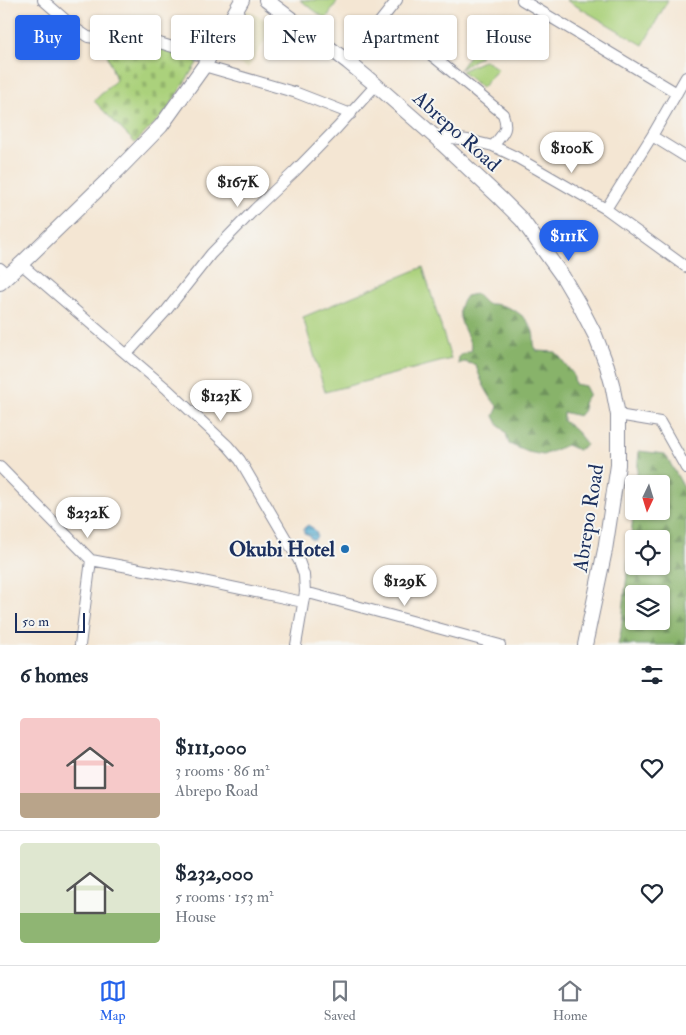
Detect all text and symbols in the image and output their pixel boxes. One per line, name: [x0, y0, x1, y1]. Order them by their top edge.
chip: Buy: [15, 15, 80, 60]
chip: Rent: [90, 15, 161, 60]
chip: Filters: [171, 15, 254, 60]
chip: New: [264, 15, 334, 60]
chip: Apartment: [344, 15, 457, 60]
chip: House: [467, 15, 549, 60]
street label: Abrepo Road: [406, 84, 507, 178]
pin: $100K: [537, 132, 607, 174]
text: $100K: [551, 138, 593, 158]
pin: $167K: [203, 166, 273, 208]
text: $167K: [217, 172, 259, 192]
pin: $111K: [534, 220, 604, 262]
text: $111K: [550, 226, 588, 246]
pin: $123K: [186, 380, 256, 422]
text: $123K: [201, 386, 241, 406]
street label: Abrepo Road: [566, 461, 610, 575]
north arrow: [625, 475, 670, 520]
map controls: [625, 475, 670, 630]
pin: $232K: [53, 496, 123, 539]
text: $232K: [67, 503, 109, 523]
button: locate: [625, 530, 670, 575]
place label: Okubi Hotel: [229, 536, 336, 563]
marker: Okubi Hotel: [339, 543, 351, 555]
pin: $129K: [370, 564, 440, 607]
text: $129K: [384, 571, 426, 591]
button: layers: [625, 585, 670, 630]
scale bar: [15, 610, 85, 633]
text: 50 m: [22, 613, 49, 630]
icon: filters: [638, 661, 666, 689]
text: 6 homes: [20, 662, 88, 689]
text: $111,000: [175, 734, 247, 761]
icon: home: [60, 738, 120, 798]
icon: heart: [638, 754, 666, 782]
text: 3 rooms · 86 m²: [175, 761, 269, 781]
text: Abrepo Road: [175, 781, 258, 801]
text: $232,000: [175, 860, 254, 887]
icon: home: [60, 863, 120, 923]
icon: heart: [638, 879, 666, 907]
text: 5 rooms · 153 m²: [175, 887, 274, 907]
text: House: [175, 907, 216, 927]
tab: Map: [99, 977, 127, 1024]
tab: Saved: [324, 977, 356, 1024]
tab: Home: [553, 977, 587, 1024]

